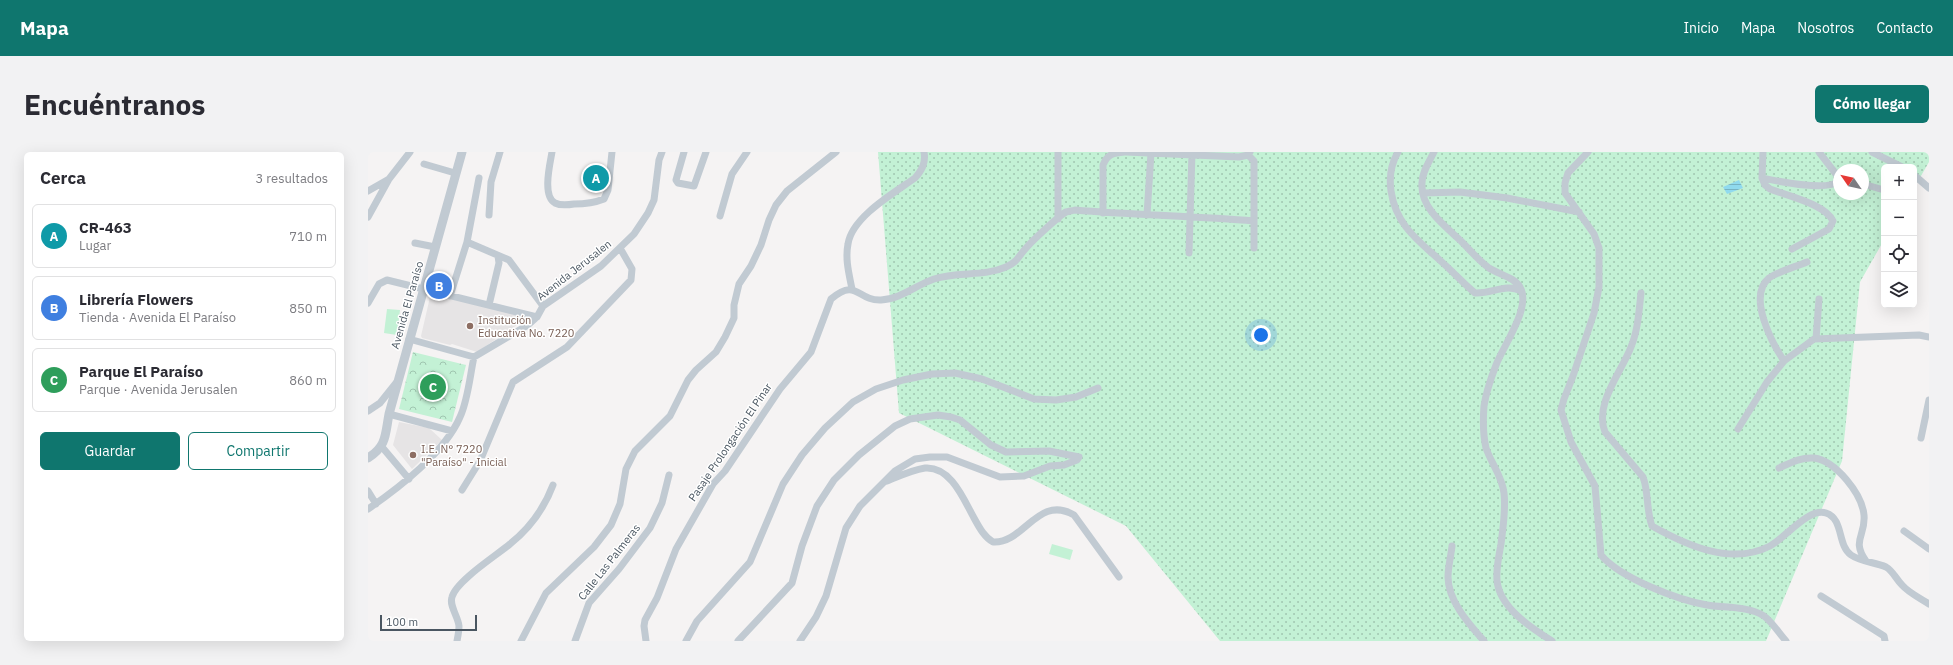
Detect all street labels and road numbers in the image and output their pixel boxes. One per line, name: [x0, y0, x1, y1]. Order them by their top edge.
street label: Avenida Jerusalen: [534, 237, 614, 303]
street label: Avenida El Paraíso: [388, 260, 426, 350]
street label: Pasaje Prolongación El Pinar: [685, 380, 775, 504]
street label: Calle Las Palmeras: [575, 521, 643, 603]

